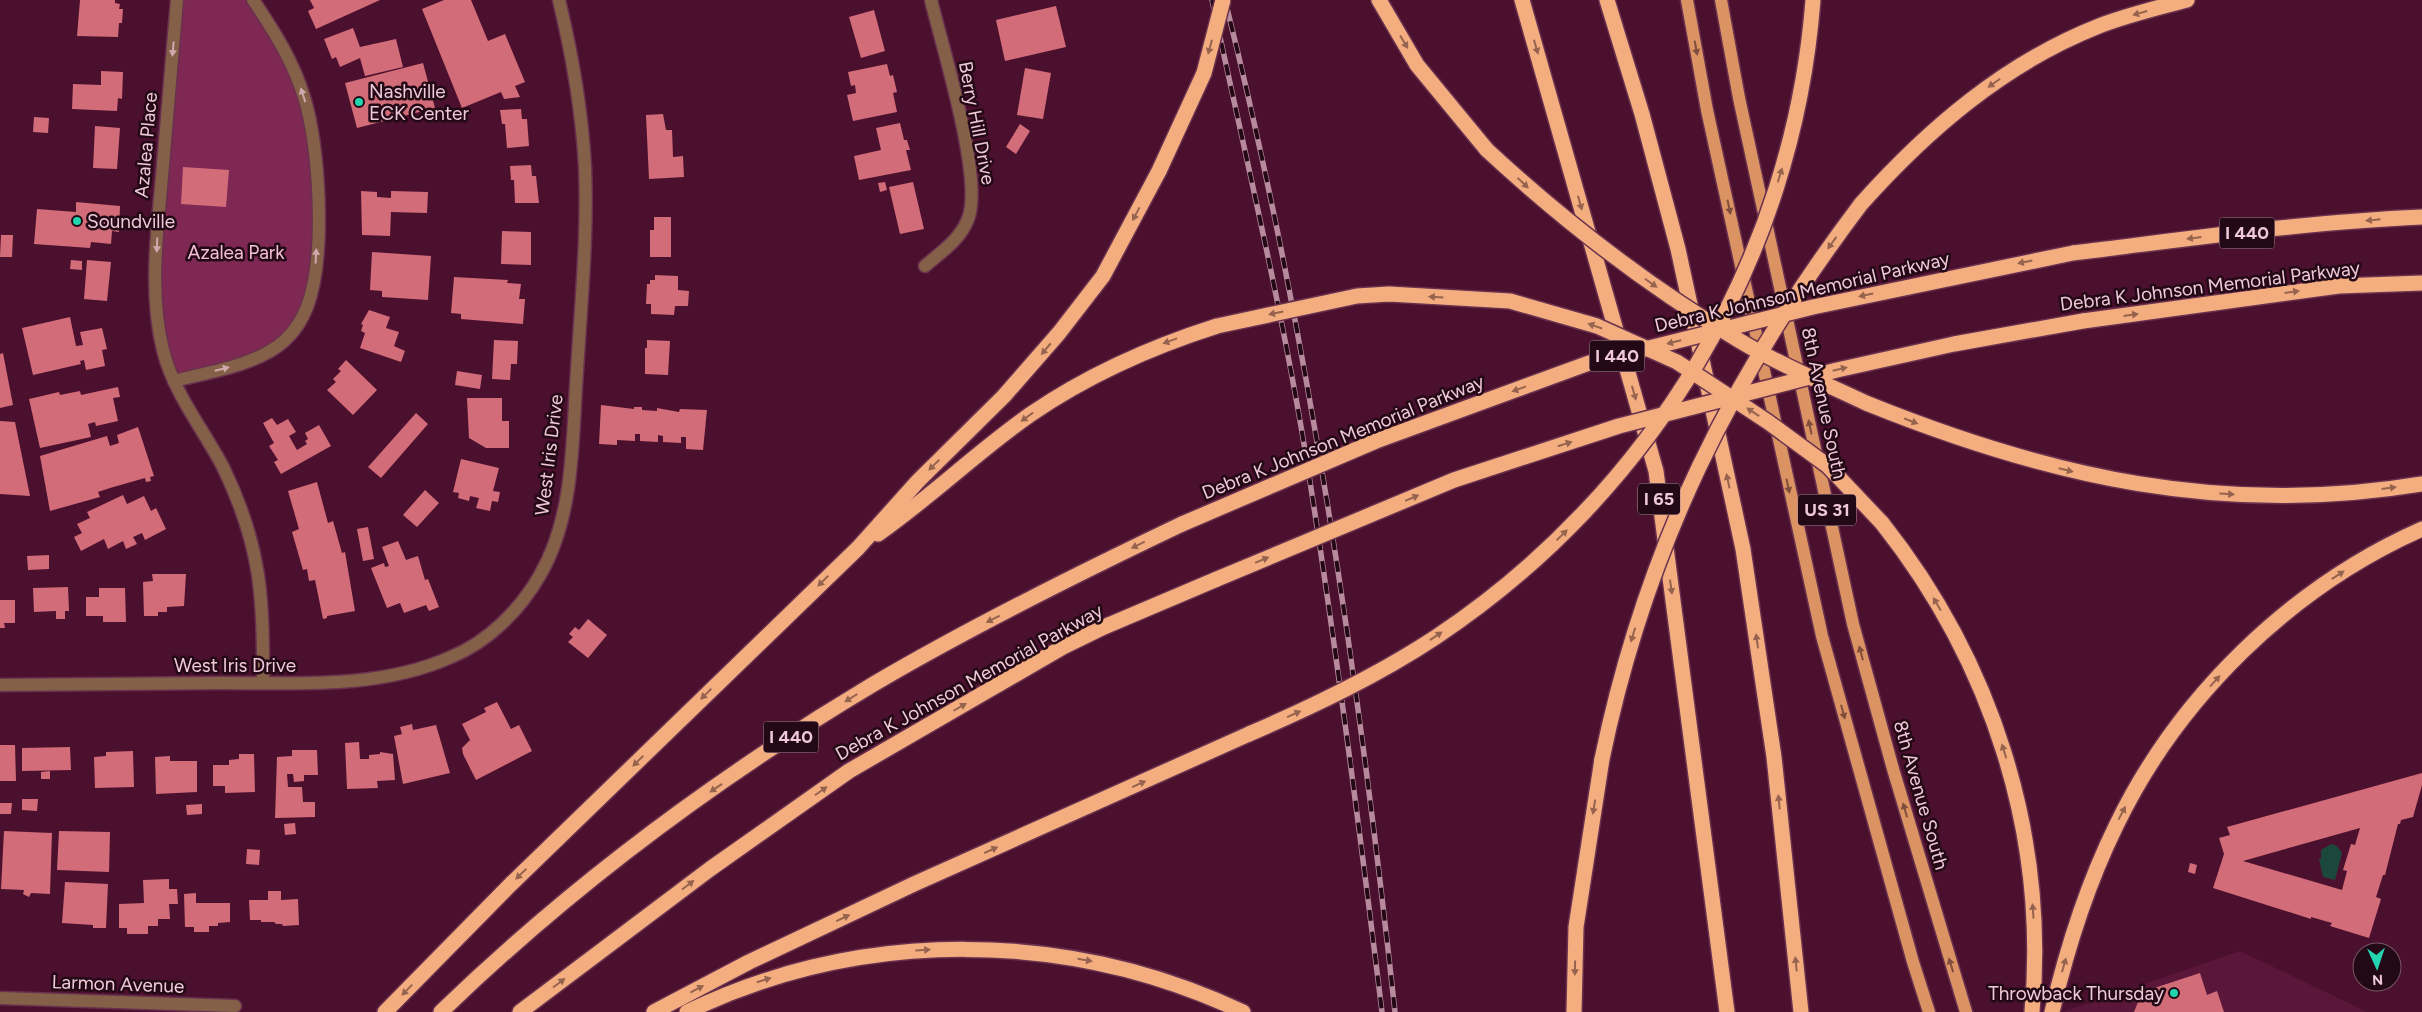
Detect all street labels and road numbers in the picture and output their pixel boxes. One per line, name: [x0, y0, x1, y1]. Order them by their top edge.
street label: Berry Hill Drive: [954, 59, 1000, 187]
street label: Azalea Place: [130, 91, 162, 199]
road number: I 440: [2220, 218, 2274, 248]
street label: Debra K Johnson Memorial Parkway: [1652, 247, 1952, 337]
street label: Debra K Johnson Memorial Parkway: [2059, 256, 2361, 316]
street label: 8th Avenue South: [1797, 325, 1851, 481]
road number: I 440: [1590, 341, 1644, 372]
street label: Debra K Johnson Memorial Parkway: [1199, 370, 1487, 504]
street label: West Iris Drive: [530, 393, 568, 517]
road number: I 65: [1638, 484, 1680, 514]
road number: US 31: [1798, 494, 1856, 526]
street label: Debra K Johnson Memorial Parkway: [831, 599, 1107, 765]
street label: West Iris Drive: [174, 654, 296, 677]
street label: 8th Avenue South: [1889, 718, 1953, 872]
road number: I 440: [764, 722, 818, 752]
street label: Larmon Avenue: [51, 970, 185, 998]

